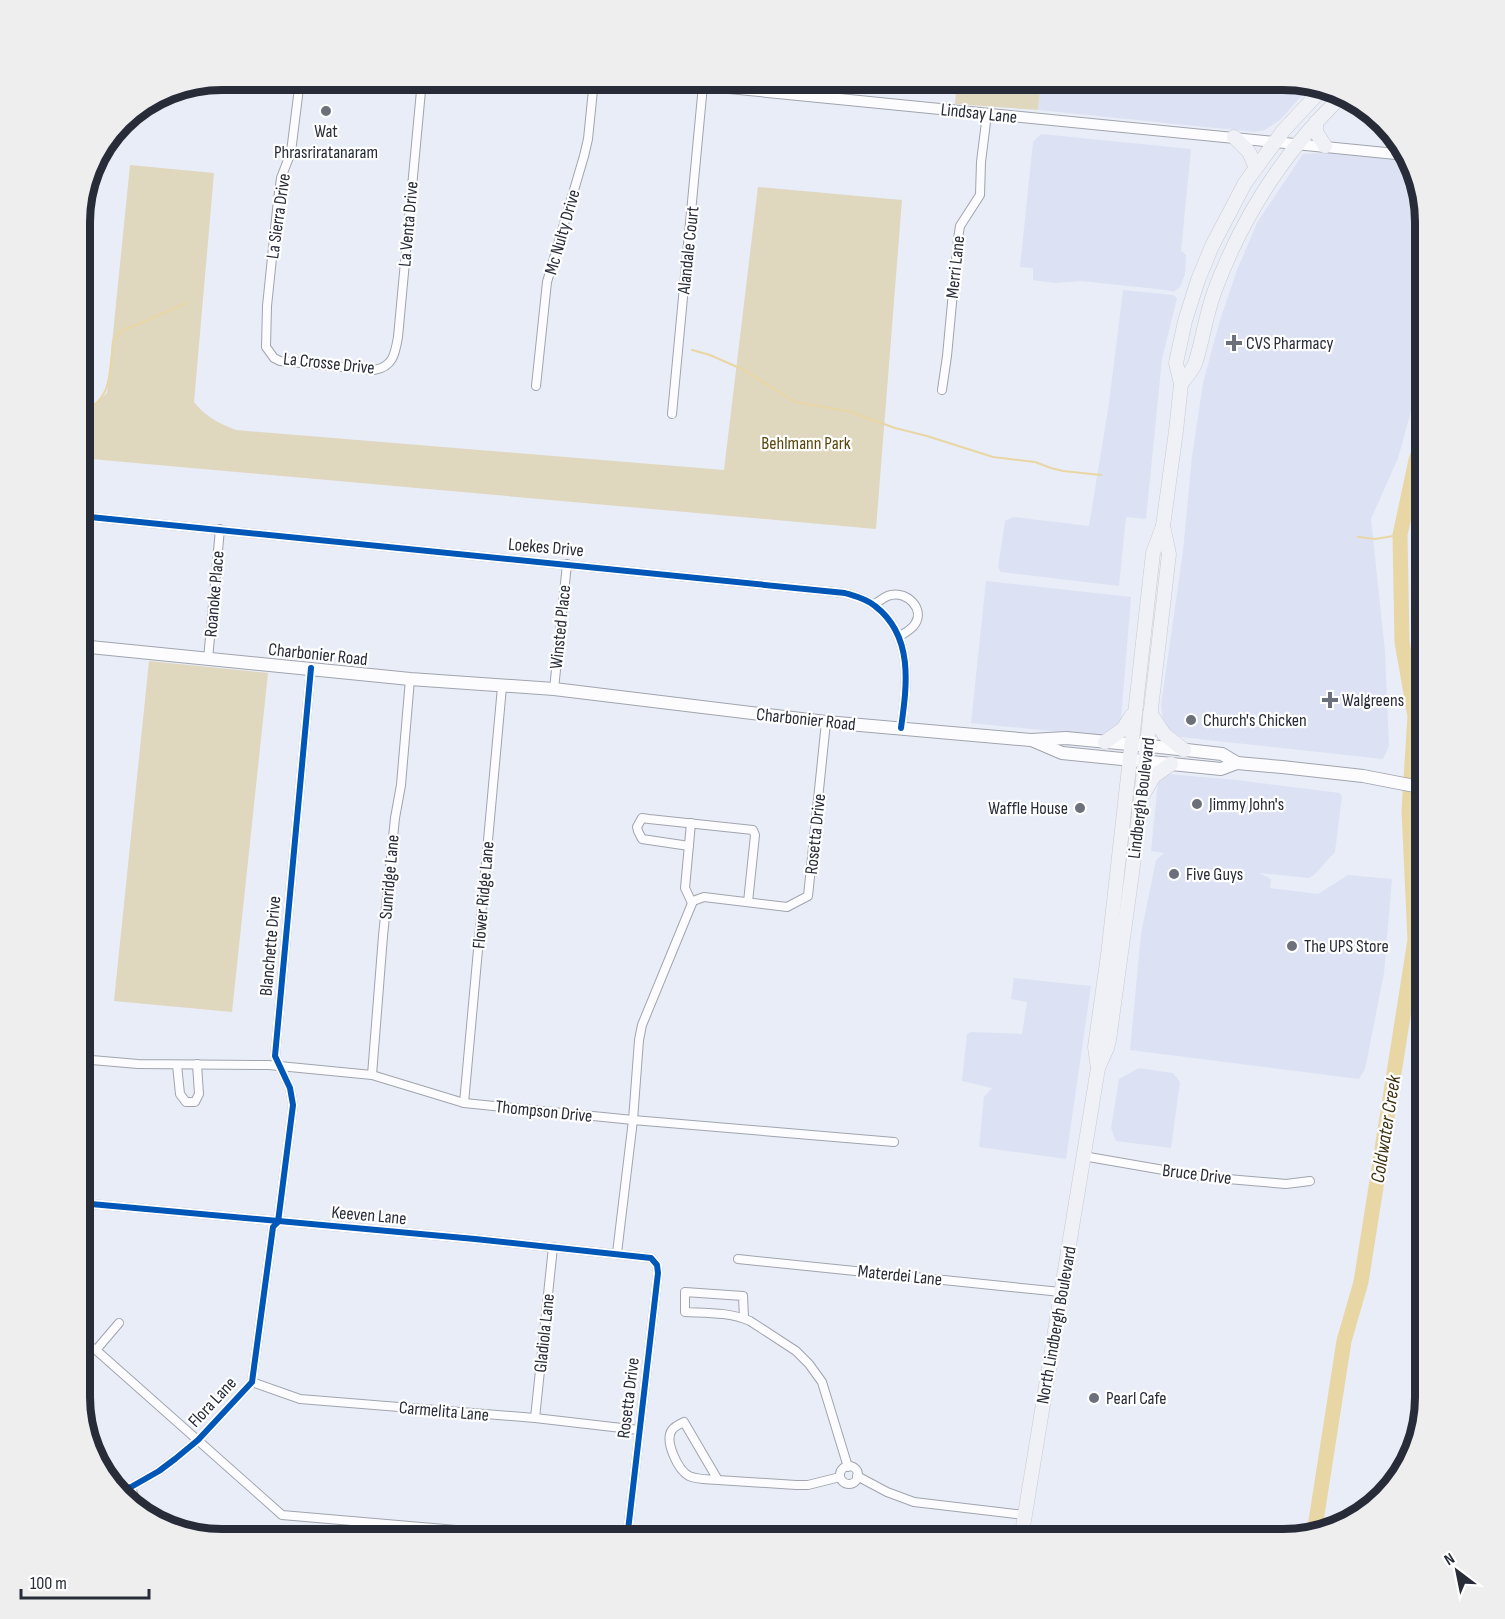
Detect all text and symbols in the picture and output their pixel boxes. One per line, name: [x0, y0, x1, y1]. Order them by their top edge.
street label: Lindsay Lane: [940, 99, 1018, 128]
marker: Wat Phrasriratanaram: [319, 104, 333, 118]
place label: Wat Phrasriratanaram: [274, 121, 378, 163]
street label: La Sierra Drive: [262, 172, 295, 260]
street label: La Venta Drive: [394, 180, 423, 268]
street label: Mc Nulty Drive: [540, 187, 585, 277]
street label: Alandale Court: [673, 205, 704, 296]
street label: Merri Lane: [942, 235, 969, 299]
place label: CVS Pharmacy: [1246, 333, 1333, 354]
marker: CVS Pharmacy: [1227, 336, 1241, 350]
street label: La Crosse Drive: [282, 348, 376, 379]
park label: Behlmann Park: [761, 433, 851, 454]
street label: Loekes Drive: [507, 534, 585, 561]
street label: Roanoke Place: [200, 550, 229, 638]
street label: Winsted Place: [546, 584, 575, 670]
street label: Charbonier Road: [267, 639, 369, 670]
place label: Walgreens: [1342, 690, 1404, 711]
marker: Walgreens: [1323, 693, 1337, 707]
street label: Charbonier Road: [755, 704, 857, 735]
place label: Church's Chicken: [1203, 710, 1307, 731]
marker: Church's Chicken: [1184, 713, 1198, 727]
street label: Lindbergh Boulevard: [1124, 736, 1159, 860]
street label: Rosetta Drive: [801, 793, 830, 876]
place label: Jimmy John's: [1208, 794, 1284, 815]
marker: Jimmy John's: [1190, 797, 1204, 811]
place label: Waffle House: [988, 798, 1068, 819]
marker: Waffle House: [1073, 801, 1087, 815]
street label: Sunridge Lane: [375, 834, 404, 920]
street label: Flower Ridge Lane: [468, 840, 499, 950]
place label: Five Guys: [1186, 864, 1243, 885]
marker: Five Guys: [1167, 867, 1181, 881]
street label: Blanchette Drive: [256, 895, 285, 997]
place label: The UPS Store: [1304, 936, 1389, 957]
marker: The UPS Store: [1285, 939, 1299, 953]
water label: Coldwater Creek: [1366, 1073, 1406, 1185]
street label: Thompson Drive: [494, 1096, 593, 1127]
street label: Bruce Drive: [1161, 1160, 1233, 1189]
street label: Keeven Lane: [331, 1202, 407, 1229]
street label: North Lindbergh Boulevard: [1032, 1245, 1081, 1406]
street label: Materdei Lane: [857, 1261, 943, 1290]
street label: Gladiola Lane: [530, 1293, 559, 1374]
street label: Rosetta Drive: [613, 1356, 644, 1440]
street label: Flora Lane: [184, 1373, 241, 1432]
place label: Pearl Cafe: [1106, 1388, 1167, 1409]
marker: Pearl Cafe: [1087, 1391, 1101, 1405]
street label: Carmelita Lane: [398, 1397, 490, 1426]
north arrow: [1427, 1541, 1487, 1601]
text: N: [1441, 1549, 1459, 1570]
scale bar: [21, 1562, 148, 1600]
text: 100 m: [30, 1573, 67, 1594]

